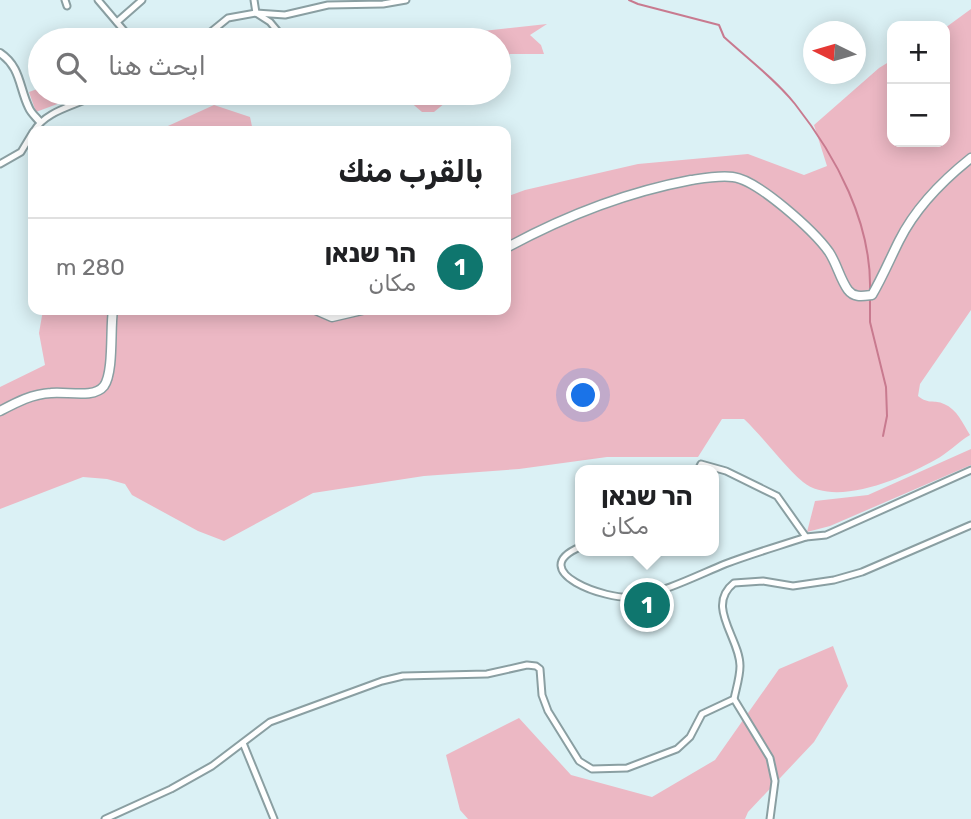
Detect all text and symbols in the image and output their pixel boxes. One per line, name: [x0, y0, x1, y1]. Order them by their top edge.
north arrow: [803, 21, 866, 84]
map controls: [887, 21, 950, 147]
button: +: [887, 21, 950, 84]
search box: [28, 28, 511, 105]
icon: search: [52, 48, 90, 86]
text: ابحث هنا: [108, 51, 206, 82]
button: −: [887, 84, 950, 147]
text: بالقرب منك: [338, 154, 483, 190]
text: הר שנאן: [325, 238, 416, 269]
text: 280 m: [56, 253, 125, 281]
text: 1: [454, 253, 466, 281]
text: مكان: [369, 269, 416, 297]
your location: [566, 378, 600, 412]
popup: [575, 465, 719, 556]
text: הר שנאן: [601, 481, 693, 512]
text: مكان: [601, 512, 649, 540]
pin: 1: [624, 579, 670, 631]

